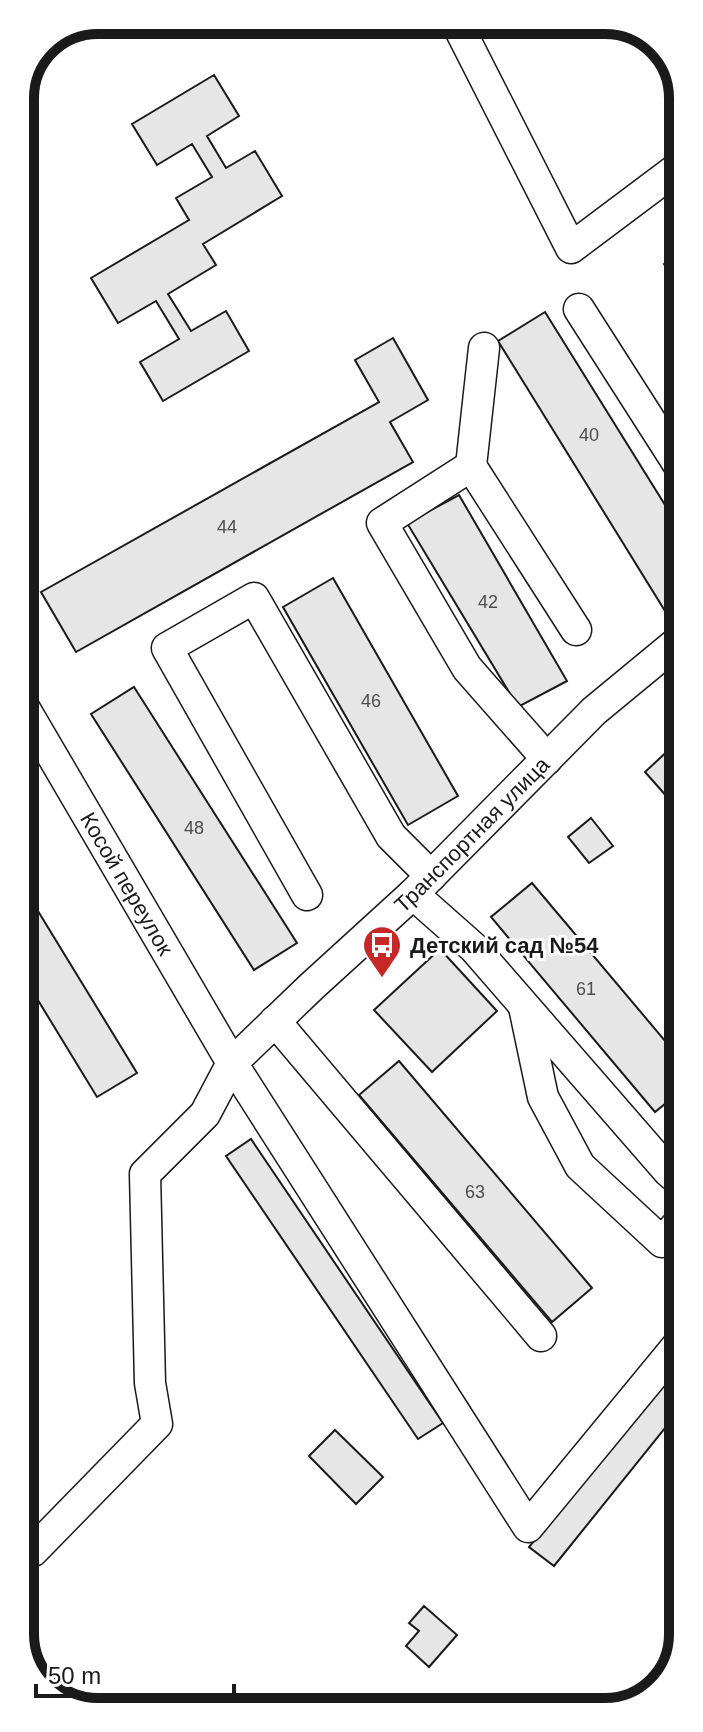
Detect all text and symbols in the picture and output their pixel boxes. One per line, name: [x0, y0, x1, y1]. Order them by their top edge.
house number: 40: [579, 425, 599, 445]
house number: 44: [217, 517, 237, 537]
house number: 42: [478, 592, 498, 612]
house number: 46: [361, 691, 381, 711]
street label: Транспортная улица: [390, 751, 555, 918]
street label: Косой переулок: [75, 808, 178, 960]
house number: 48: [184, 818, 204, 838]
bus stop icon: Детский сад №54: [361, 924, 403, 979]
place label: Детский сад №54: [410, 933, 599, 958]
house number: 61: [576, 979, 596, 999]
house number: 63: [465, 1182, 485, 1202]
scale bar: [36, 1648, 234, 1698]
text: 50 m: [48, 1662, 101, 1689]

